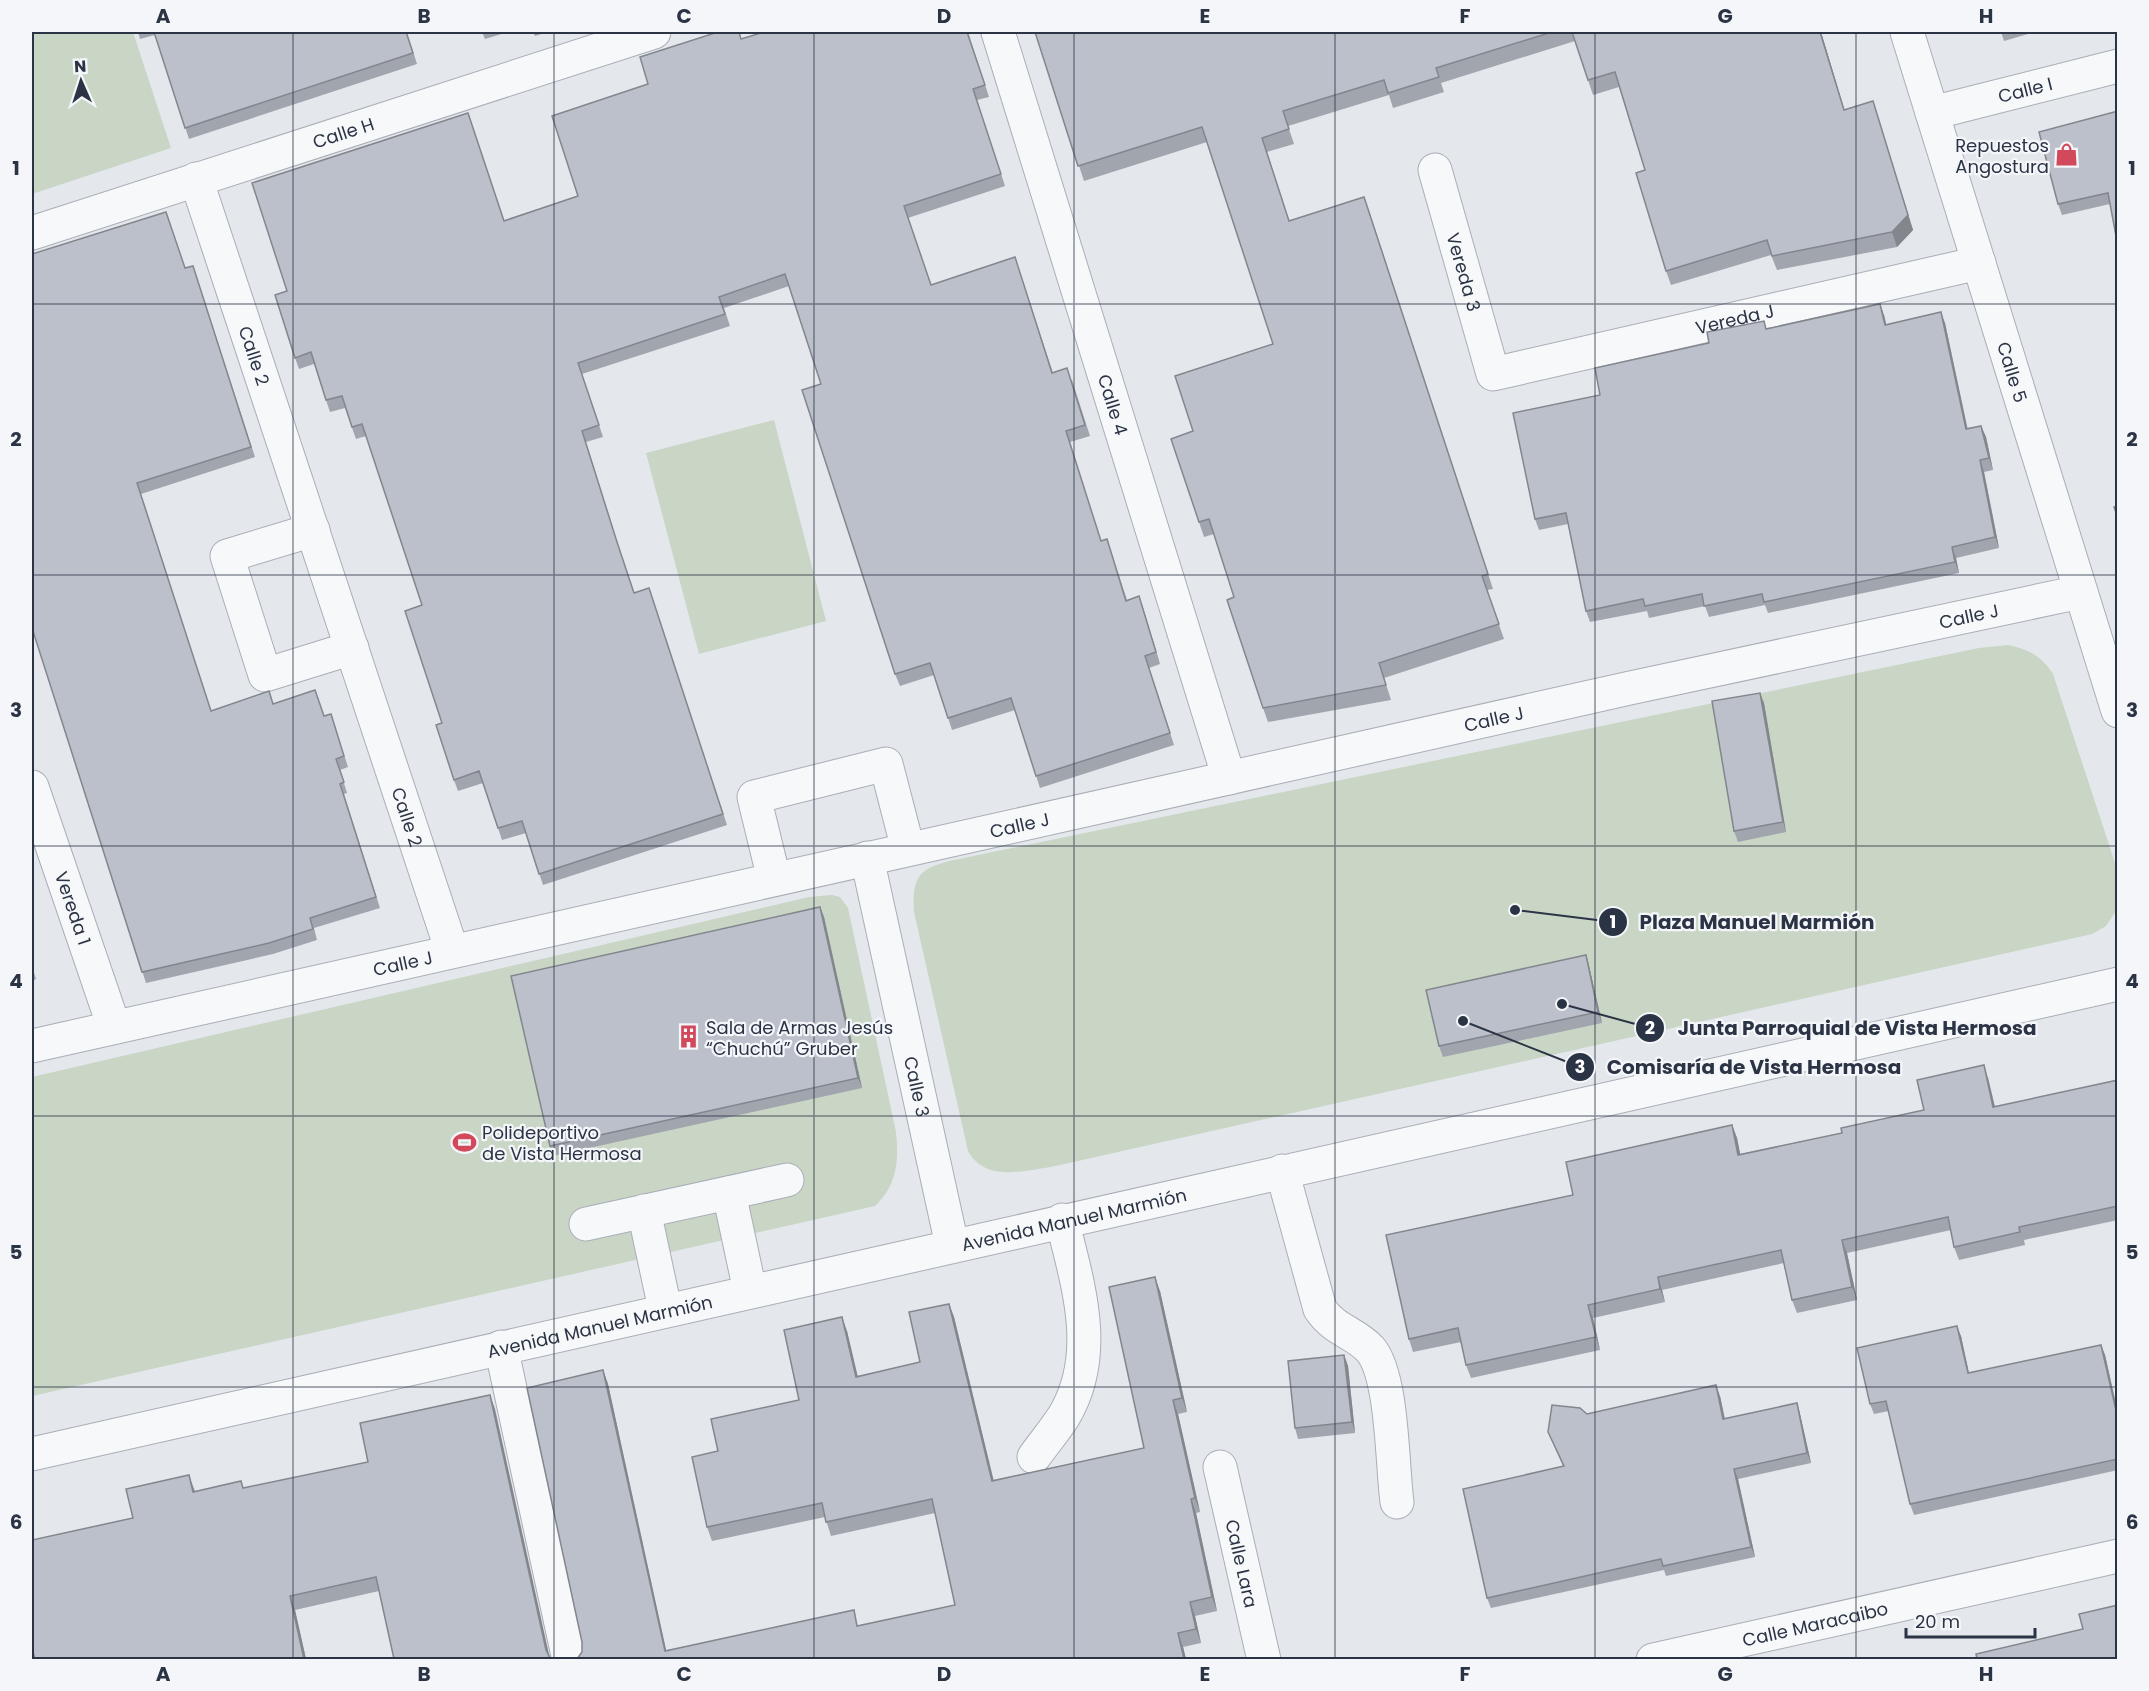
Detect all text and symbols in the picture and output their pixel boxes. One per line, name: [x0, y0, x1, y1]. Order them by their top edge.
text: A: [156, 2, 171, 30]
text: B: [417, 2, 431, 30]
text: C: [676, 2, 692, 30]
text: D: [937, 2, 951, 30]
text: E: [1200, 2, 1210, 30]
text: F: [1460, 2, 1471, 30]
text: G: [1717, 2, 1733, 30]
text: H: [1979, 2, 1993, 30]
north arrow: [51, 51, 111, 111]
text: N: [74, 55, 87, 78]
street label: Calle I: [1995, 71, 2055, 108]
street label: Calle H: [309, 111, 377, 154]
place label: Repuestos Angostura: [1955, 133, 2049, 179]
shop icon: Repuestos Angostura: [2054, 142, 2080, 168]
text: 1: [12, 154, 20, 182]
text: 1: [2128, 154, 2136, 182]
street label: Vereda 3: [1441, 230, 1487, 314]
street label: Vereda J: [1693, 298, 1776, 340]
street label: Calle 2: [233, 323, 276, 389]
street label: Calle 5: [1991, 339, 2034, 405]
street label: Calle 4: [1092, 371, 1135, 438]
text: 2: [10, 425, 22, 453]
text: 2: [2126, 425, 2138, 453]
street label: Calle J: [1937, 597, 2001, 634]
text: 3: [10, 696, 22, 724]
text: 3: [2126, 696, 2138, 724]
street label: Calle J: [1462, 700, 1526, 737]
street label: Calle 2: [386, 784, 429, 850]
street label: Calle J: [987, 806, 1052, 844]
street label: Vereda 1: [49, 868, 98, 948]
callout: Plaza Manuel Marmión: [1598, 903, 1887, 941]
text: Plaza Manuel Marmión: [1640, 908, 1874, 936]
text: 1: [1610, 909, 1616, 934]
street label: Calle J: [371, 944, 435, 982]
text: 4: [9, 967, 23, 995]
text: 4: [2125, 967, 2139, 995]
callout: Junta Parroquial de Vista Hermosa: [1635, 1009, 2048, 1047]
text: Junta Parroquial de Vista Hermosa: [1678, 1014, 2036, 1042]
place label: Sala de Armas Jesús “Chuchú” Gruber: [706, 1015, 893, 1061]
text: 2: [1645, 1015, 1655, 1040]
building icon: Sala de Armas Jesús “Chuchú” Gruber: [675, 1024, 701, 1050]
callout: Comisaría de Vista Hermosa: [1565, 1048, 1914, 1086]
text: Comisaría de Vista Hermosa: [1607, 1053, 1901, 1081]
street label: Calle 3: [898, 1054, 936, 1119]
text: 3: [1575, 1054, 1585, 1079]
place label: Polideportivo de Vista Hermosa: [482, 1120, 642, 1166]
sports icon: Polideportivo de Vista Hermosa: [451, 1129, 477, 1155]
street label: Avenida Manuel Marmión: [959, 1182, 1189, 1257]
text: 5: [10, 1238, 23, 1266]
text: 5: [2126, 1238, 2139, 1266]
street label: Avenida Manuel Marmión: [485, 1289, 715, 1364]
text: 6: [10, 1508, 22, 1536]
text: 6: [2126, 1508, 2138, 1536]
street label: Calle Lara: [1220, 1517, 1264, 1610]
street label: Calle Maracaibo: [1740, 1595, 1890, 1652]
scale bar: [1906, 1601, 2035, 1639]
text: 20 m: [1915, 1609, 1960, 1634]
text: A: [156, 1660, 171, 1688]
text: B: [417, 1660, 431, 1688]
text: C: [676, 1660, 692, 1688]
text: D: [937, 1660, 951, 1688]
text: E: [1200, 1660, 1210, 1688]
text: F: [1460, 1660, 1471, 1688]
text: G: [1717, 1660, 1733, 1688]
text: H: [1979, 1660, 1993, 1688]

